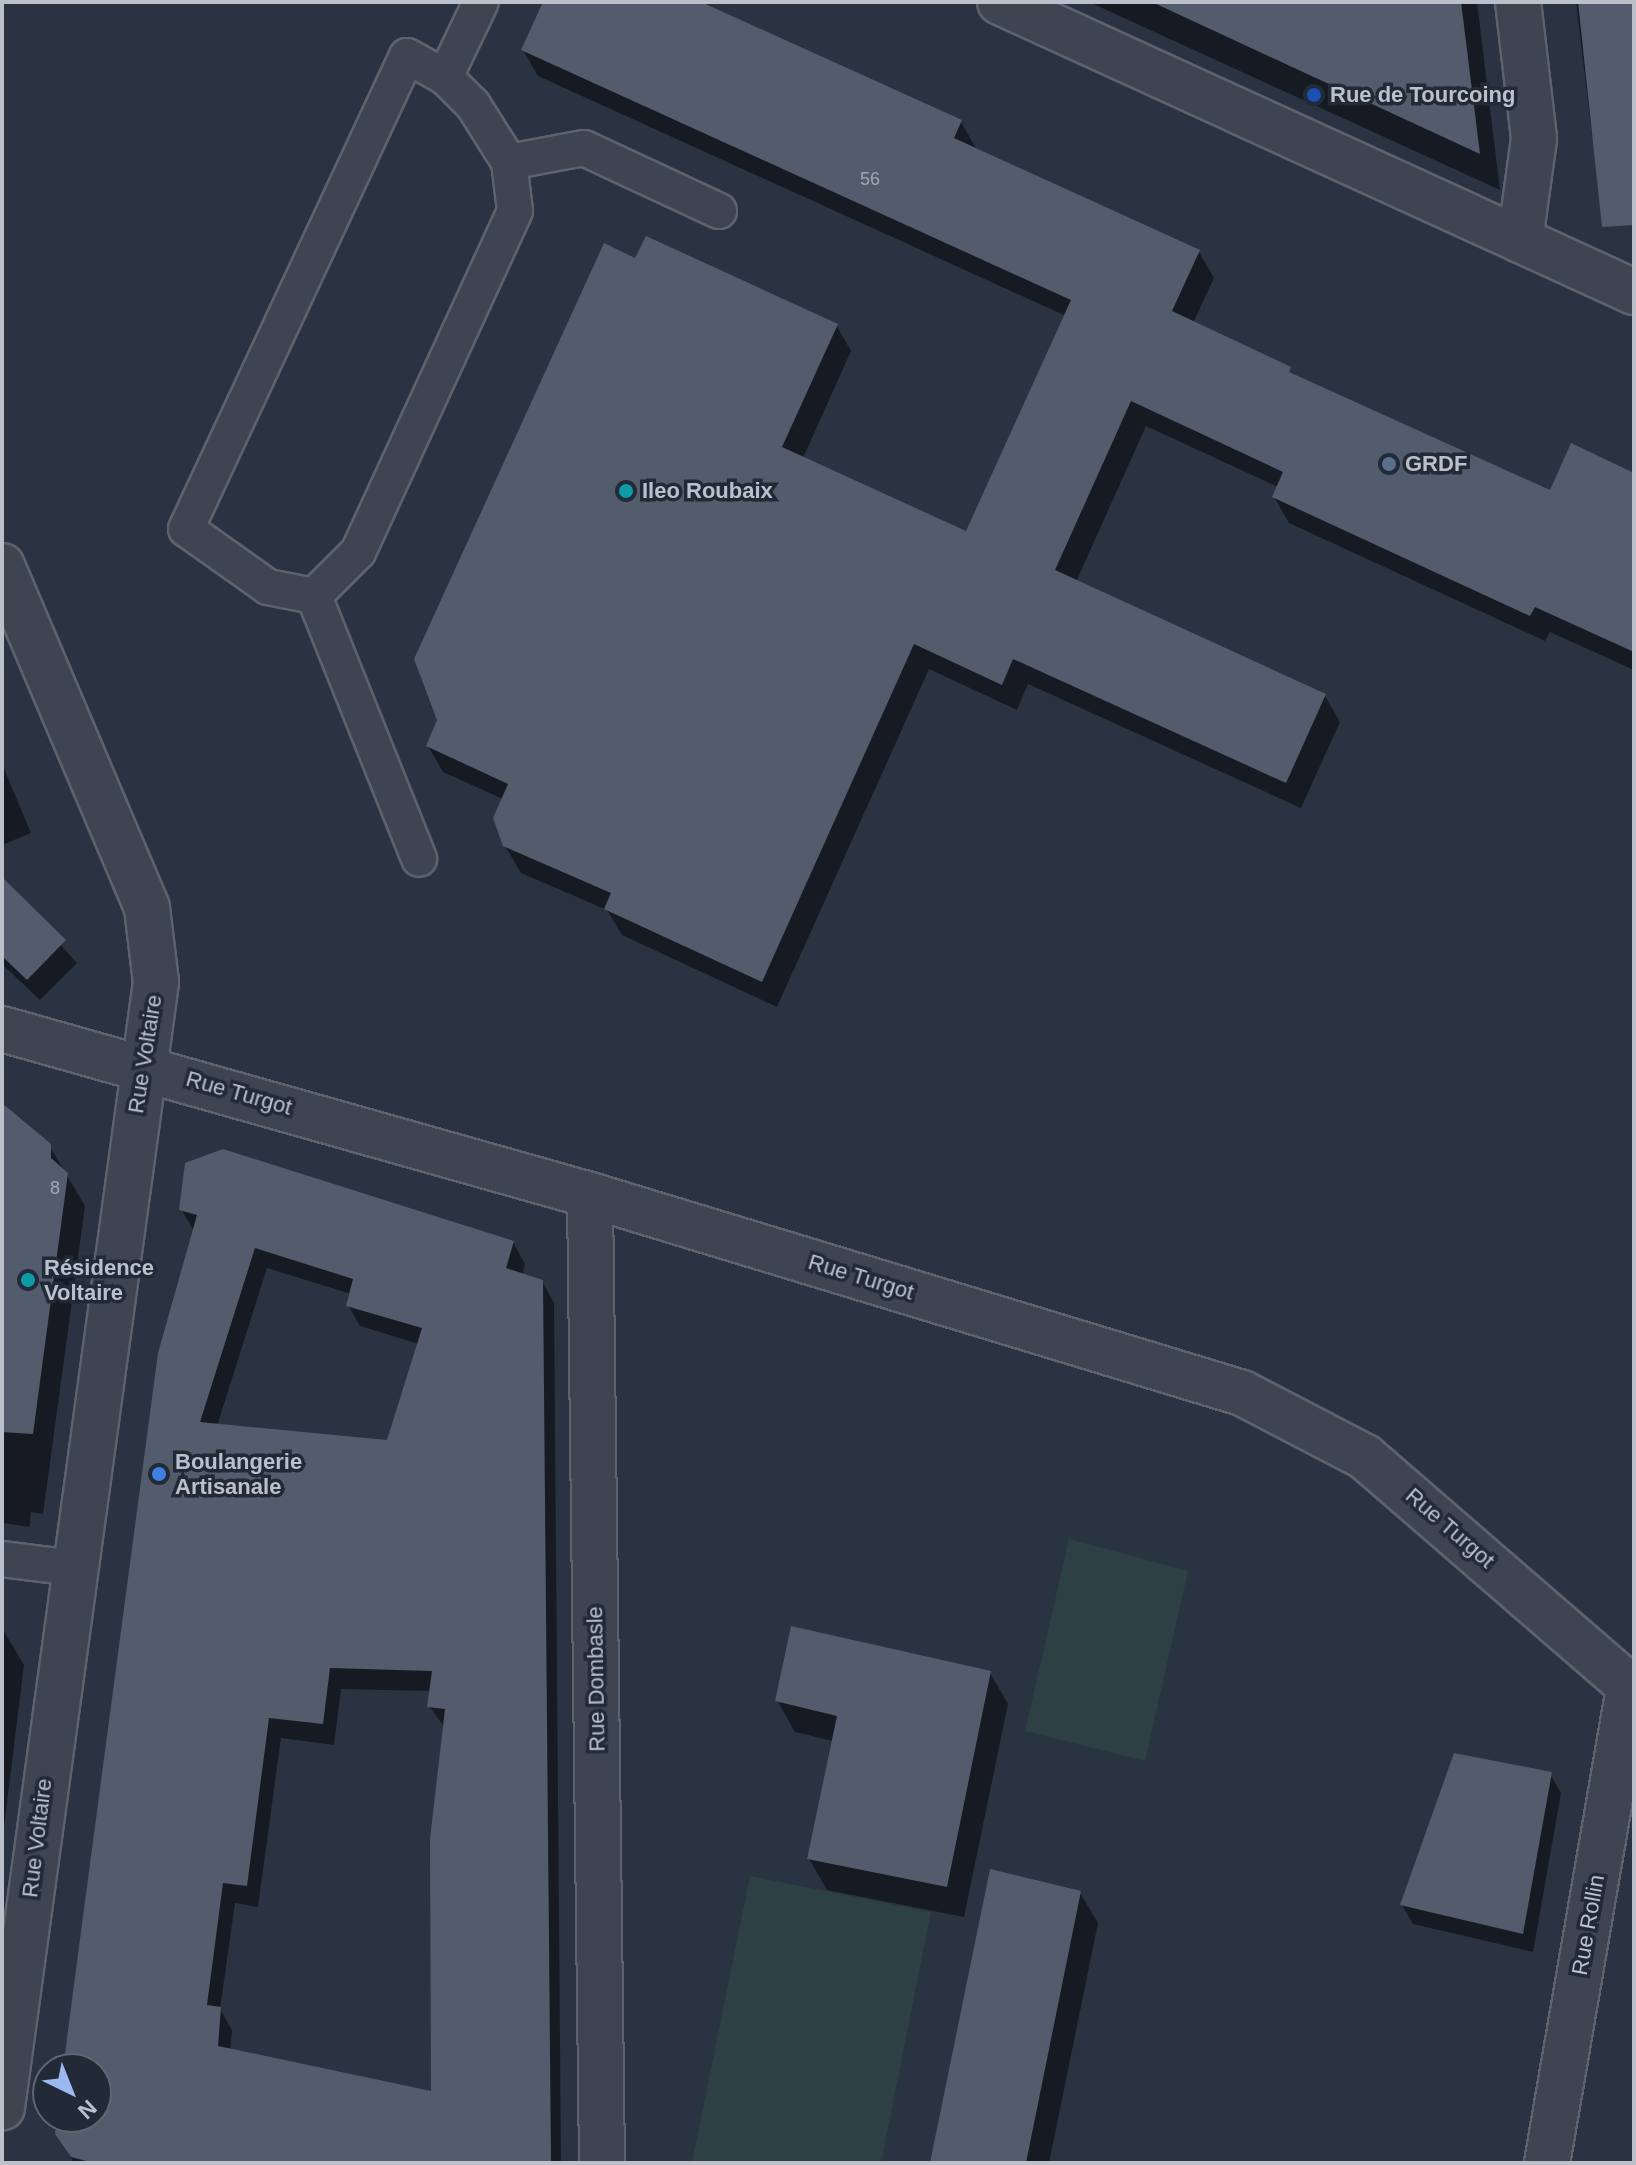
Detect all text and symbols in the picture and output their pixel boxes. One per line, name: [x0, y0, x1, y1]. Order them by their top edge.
place label: Rue de Tourcoing: [1330, 82, 1515, 108]
marker: Rue de Tourcoing: [1305, 86, 1323, 104]
house number: 56: [860, 168, 880, 190]
place label: GRDF: [1405, 451, 1467, 477]
marker: GRDF: [1380, 455, 1398, 473]
place label: Ileo Roubaix: [642, 478, 773, 504]
marker: Ileo Roubaix: [617, 482, 635, 500]
street label: Rue Voltaire: [123, 993, 167, 1115]
street label: Rue Turgot: [183, 1065, 295, 1121]
house number: 8: [50, 1177, 60, 1199]
street label: Rue Turgot: [805, 1248, 917, 1306]
place label: Résidence Voltaire: [44, 1254, 154, 1306]
marker: Résidence Voltaire: [19, 1271, 37, 1289]
place label: Boulangerie Artisanale: [175, 1448, 302, 1500]
marker: Boulangerie Artisanale: [150, 1465, 168, 1483]
street label: Rue Turgot: [1400, 1482, 1500, 1574]
street label: Rue Dombasle: [582, 1606, 610, 1752]
street label: Rue Voltaire: [17, 1777, 57, 1899]
street label: Rue Rollin: [1566, 1873, 1610, 1977]
north arrow: [32, 2053, 112, 2133]
text: N: [73, 2095, 102, 2124]

